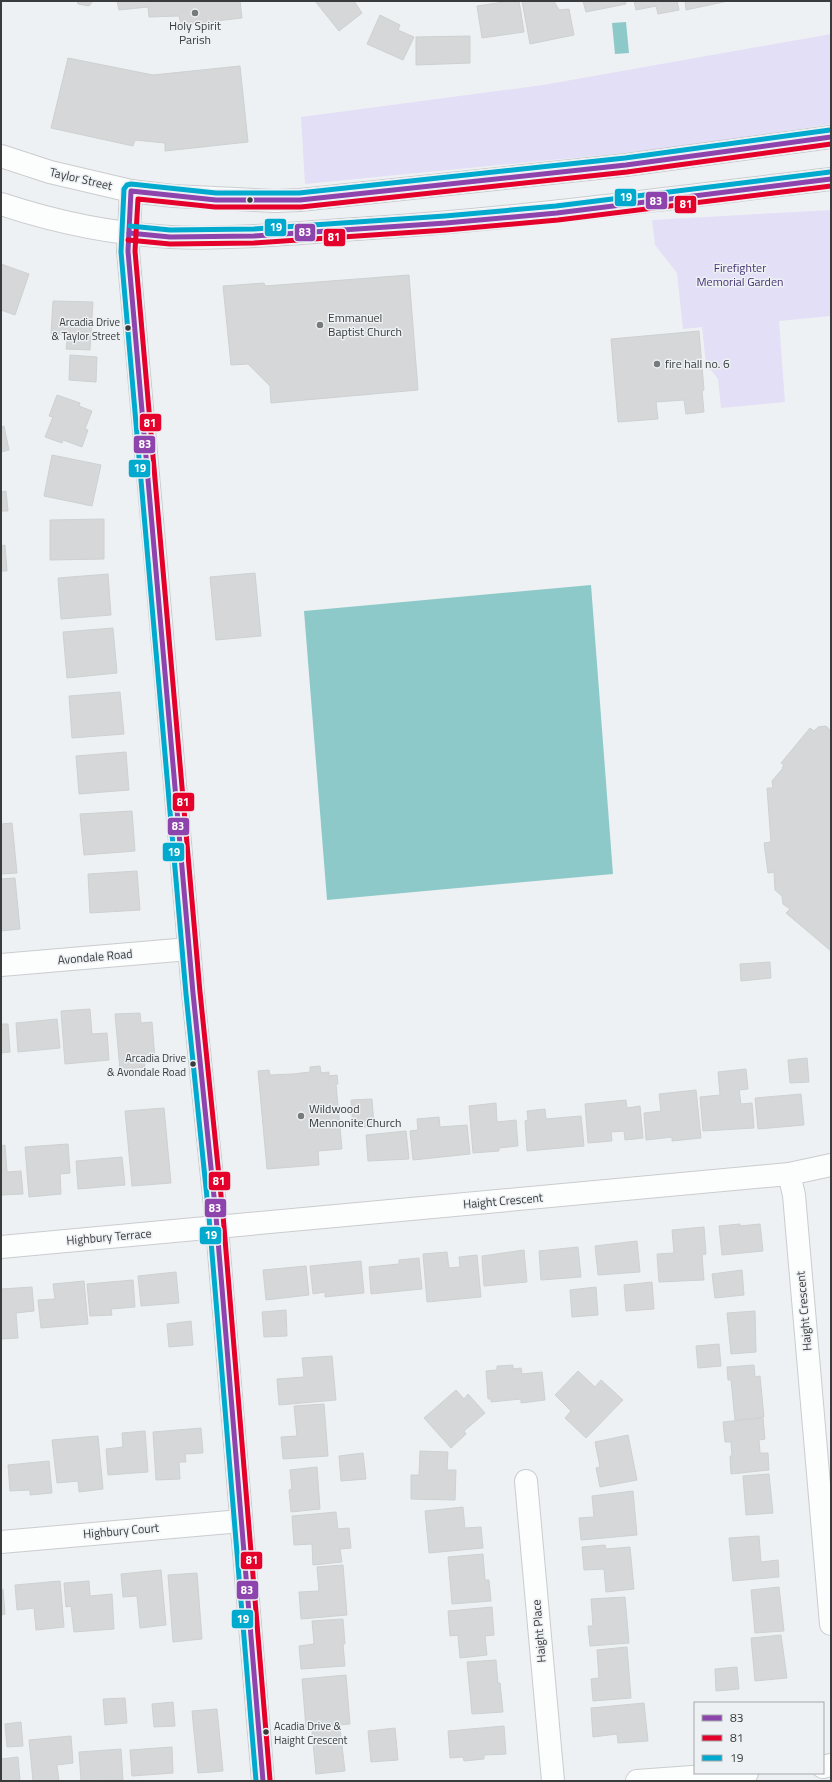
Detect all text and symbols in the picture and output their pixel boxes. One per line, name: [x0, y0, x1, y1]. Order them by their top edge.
marker: Holy Spirit Parish: [190, 8, 200, 18]
place label: Holy Spirit Parish: [169, 16, 222, 49]
street label: Taylor Street: [48, 162, 115, 195]
line badge: 19: [614, 188, 637, 207]
text: 19: [620, 189, 632, 205]
line badge: 83: [645, 191, 668, 210]
text: 83: [650, 193, 662, 209]
unlabelled marker: [245, 195, 255, 205]
line badge: 81: [674, 195, 697, 214]
text: 81: [680, 196, 692, 212]
line badge: 19: [264, 218, 287, 237]
text: 19: [270, 219, 282, 235]
line badge: 83: [294, 223, 316, 242]
text: 83: [299, 224, 311, 240]
line badge: 81: [323, 228, 346, 247]
text: 81: [328, 229, 340, 245]
park label: Firefighter Memorial Garden: [697, 258, 783, 291]
place label: Emmanuel Baptist Church: [328, 308, 402, 341]
place label: Arcadia Drive & Taylor Street: [52, 314, 120, 344]
marker: Emmanuel Baptist Church: [315, 320, 325, 330]
marker: Arcadia Drive & Taylor Street: [123, 323, 133, 333]
place label: fire hall no. 6: [665, 354, 730, 373]
marker: fire hall no. 6: [652, 359, 662, 369]
line badge: 81: [139, 413, 162, 432]
text: 81: [144, 415, 156, 431]
line badge: 83: [133, 435, 156, 454]
text: 83: [139, 436, 151, 452]
line badge: 19: [128, 459, 151, 478]
text: 19: [134, 460, 146, 476]
line badge: 81: [172, 792, 195, 812]
text: 81: [177, 794, 189, 810]
line badge: 83: [167, 817, 190, 836]
text: 83: [172, 818, 184, 834]
line badge: 19: [162, 842, 185, 862]
text: 19: [168, 844, 180, 860]
street label: Avondale Road: [57, 944, 133, 969]
place label: Arcadia Drive & Avondale Road: [107, 1050, 186, 1080]
marker: Arcadia Drive & Avondale Road: [188, 1059, 198, 1069]
place label: Wildwood Mennonite Church: [309, 1099, 401, 1132]
marker: Wildwood Mennonite Church: [296, 1111, 306, 1121]
line badge: 81: [208, 1171, 231, 1191]
text: 81: [213, 1173, 225, 1189]
street label: Haight Crescent: [462, 1187, 544, 1213]
line badge: 83: [204, 1198, 227, 1218]
text: 83: [209, 1200, 221, 1216]
street label: Highbury Terrace: [66, 1223, 152, 1250]
line badge: 19: [199, 1226, 222, 1245]
text: 19: [205, 1227, 217, 1243]
street label: Haight Crescent: [790, 1270, 816, 1352]
street label: Highbury Court: [82, 1518, 160, 1543]
line badge: 81: [240, 1551, 263, 1570]
text: 81: [246, 1552, 258, 1568]
line badge: 83: [236, 1580, 259, 1600]
text: 83: [241, 1582, 253, 1598]
street label: Haight Place: [526, 1599, 551, 1663]
line badge: 19: [231, 1609, 254, 1629]
text: 19: [237, 1611, 249, 1627]
legend: [694, 1702, 824, 1774]
text: 83: [730, 1708, 743, 1727]
place label: Acadia Drive & Haight Crescent: [274, 1718, 348, 1748]
marker: Acadia Drive & Haight Crescent: [261, 1727, 271, 1737]
text: 81: [730, 1728, 743, 1747]
text: 19: [730, 1748, 744, 1767]

